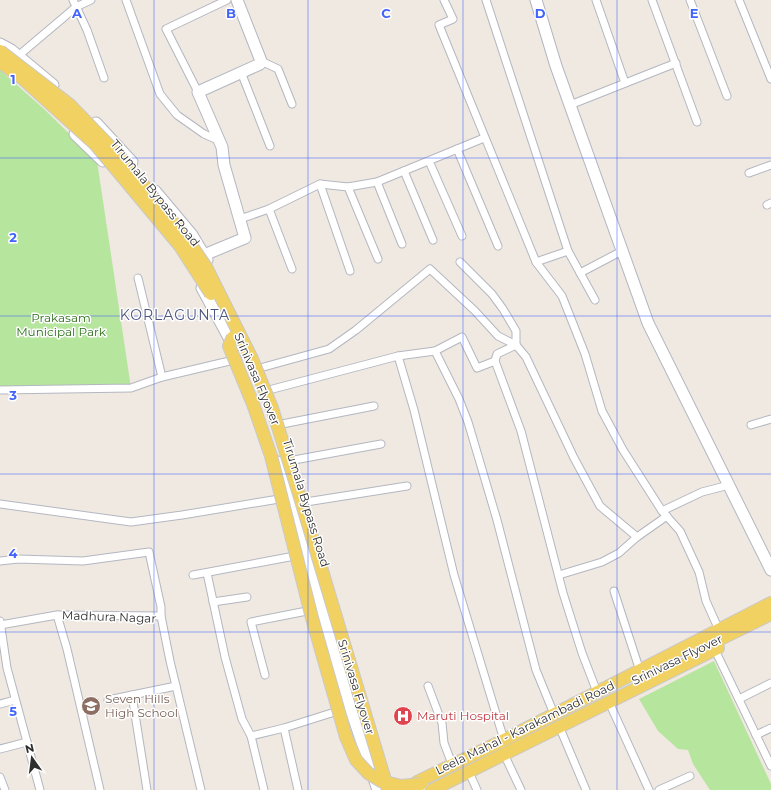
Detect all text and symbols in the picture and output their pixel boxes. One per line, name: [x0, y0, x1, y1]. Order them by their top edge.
text: A: [71, 5, 83, 21]
text: B: [226, 5, 236, 21]
text: C: [381, 5, 391, 21]
text: D: [535, 5, 546, 21]
text: E: [690, 5, 699, 21]
text: 1: [10, 71, 16, 87]
street label: Tirumala Bypass Road: [108, 136, 203, 249]
text: 2: [9, 229, 17, 245]
district label: KORLAGUNTA: [120, 306, 230, 324]
park label: Prakasam Municipal Park: [16, 310, 107, 339]
street label: Srinivasa Flyover: [231, 330, 284, 427]
text: 3: [8, 387, 17, 403]
street label: Tirumala Bypass Road: [280, 437, 333, 569]
text: 4: [9, 545, 18, 561]
street label: Madhura Nagar: [62, 607, 157, 626]
street label: Srinivasa Flyover: [629, 631, 725, 688]
street label: Srinivasa Flyover: [335, 637, 378, 737]
street label: Leela Mahal - Karakambadi Road: [433, 678, 617, 778]
place label: Seven Hills High School: [105, 691, 178, 720]
school or university icon: Seven Hills High School: [80, 695, 102, 717]
text: 5: [9, 703, 17, 719]
hospital icon: Maruti Hospital: [392, 705, 414, 727]
place label: Maruti Hospital: [417, 708, 509, 723]
north arrow: [12, 738, 52, 778]
text: N: [24, 740, 36, 756]

